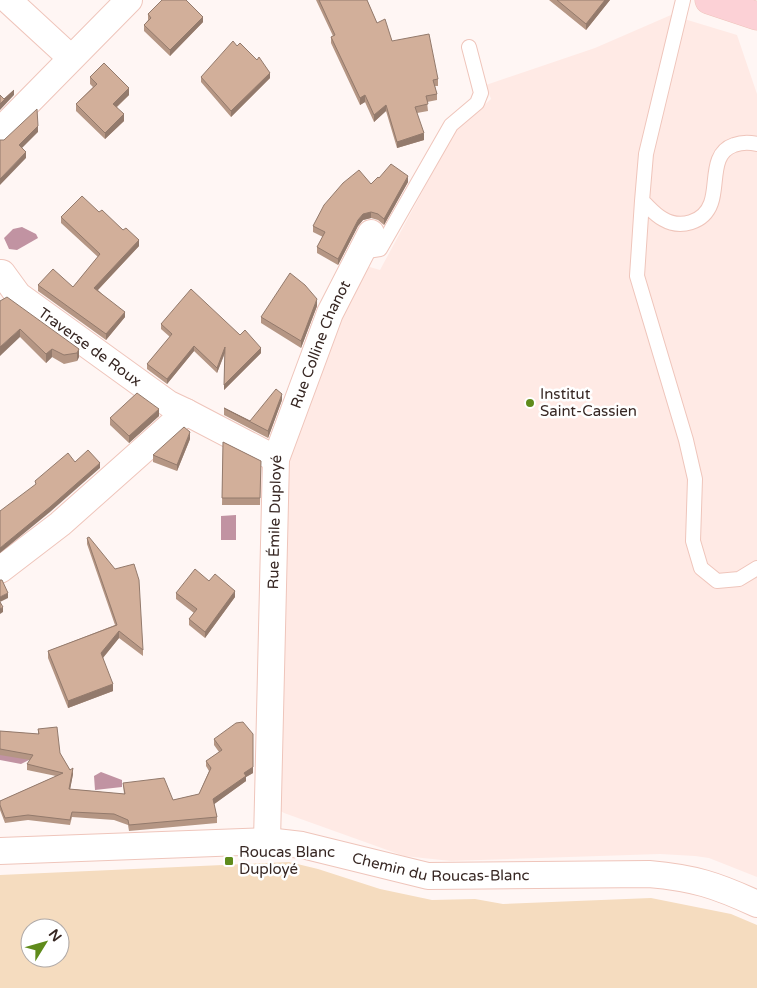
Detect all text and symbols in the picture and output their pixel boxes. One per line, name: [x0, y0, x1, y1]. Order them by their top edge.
street label: Rue Colline Chanot: [287, 277, 354, 411]
street label: Traverse de Roux: [35, 304, 145, 390]
place label: Institut Saint-Cassien: [540, 385, 637, 420]
marker: Institut Saint-Cassien: [524, 397, 536, 409]
street label: Rue Émile Duployé: [264, 455, 285, 589]
place label: Roucas Blanc Duployé: [239, 843, 335, 878]
street label: Chemin du Roucas-Blanc: [350, 849, 530, 885]
marker: Roucas Blanc Duployé: [223, 855, 235, 867]
north arrow: [20, 918, 70, 968]
text: N: [45, 926, 65, 945]

